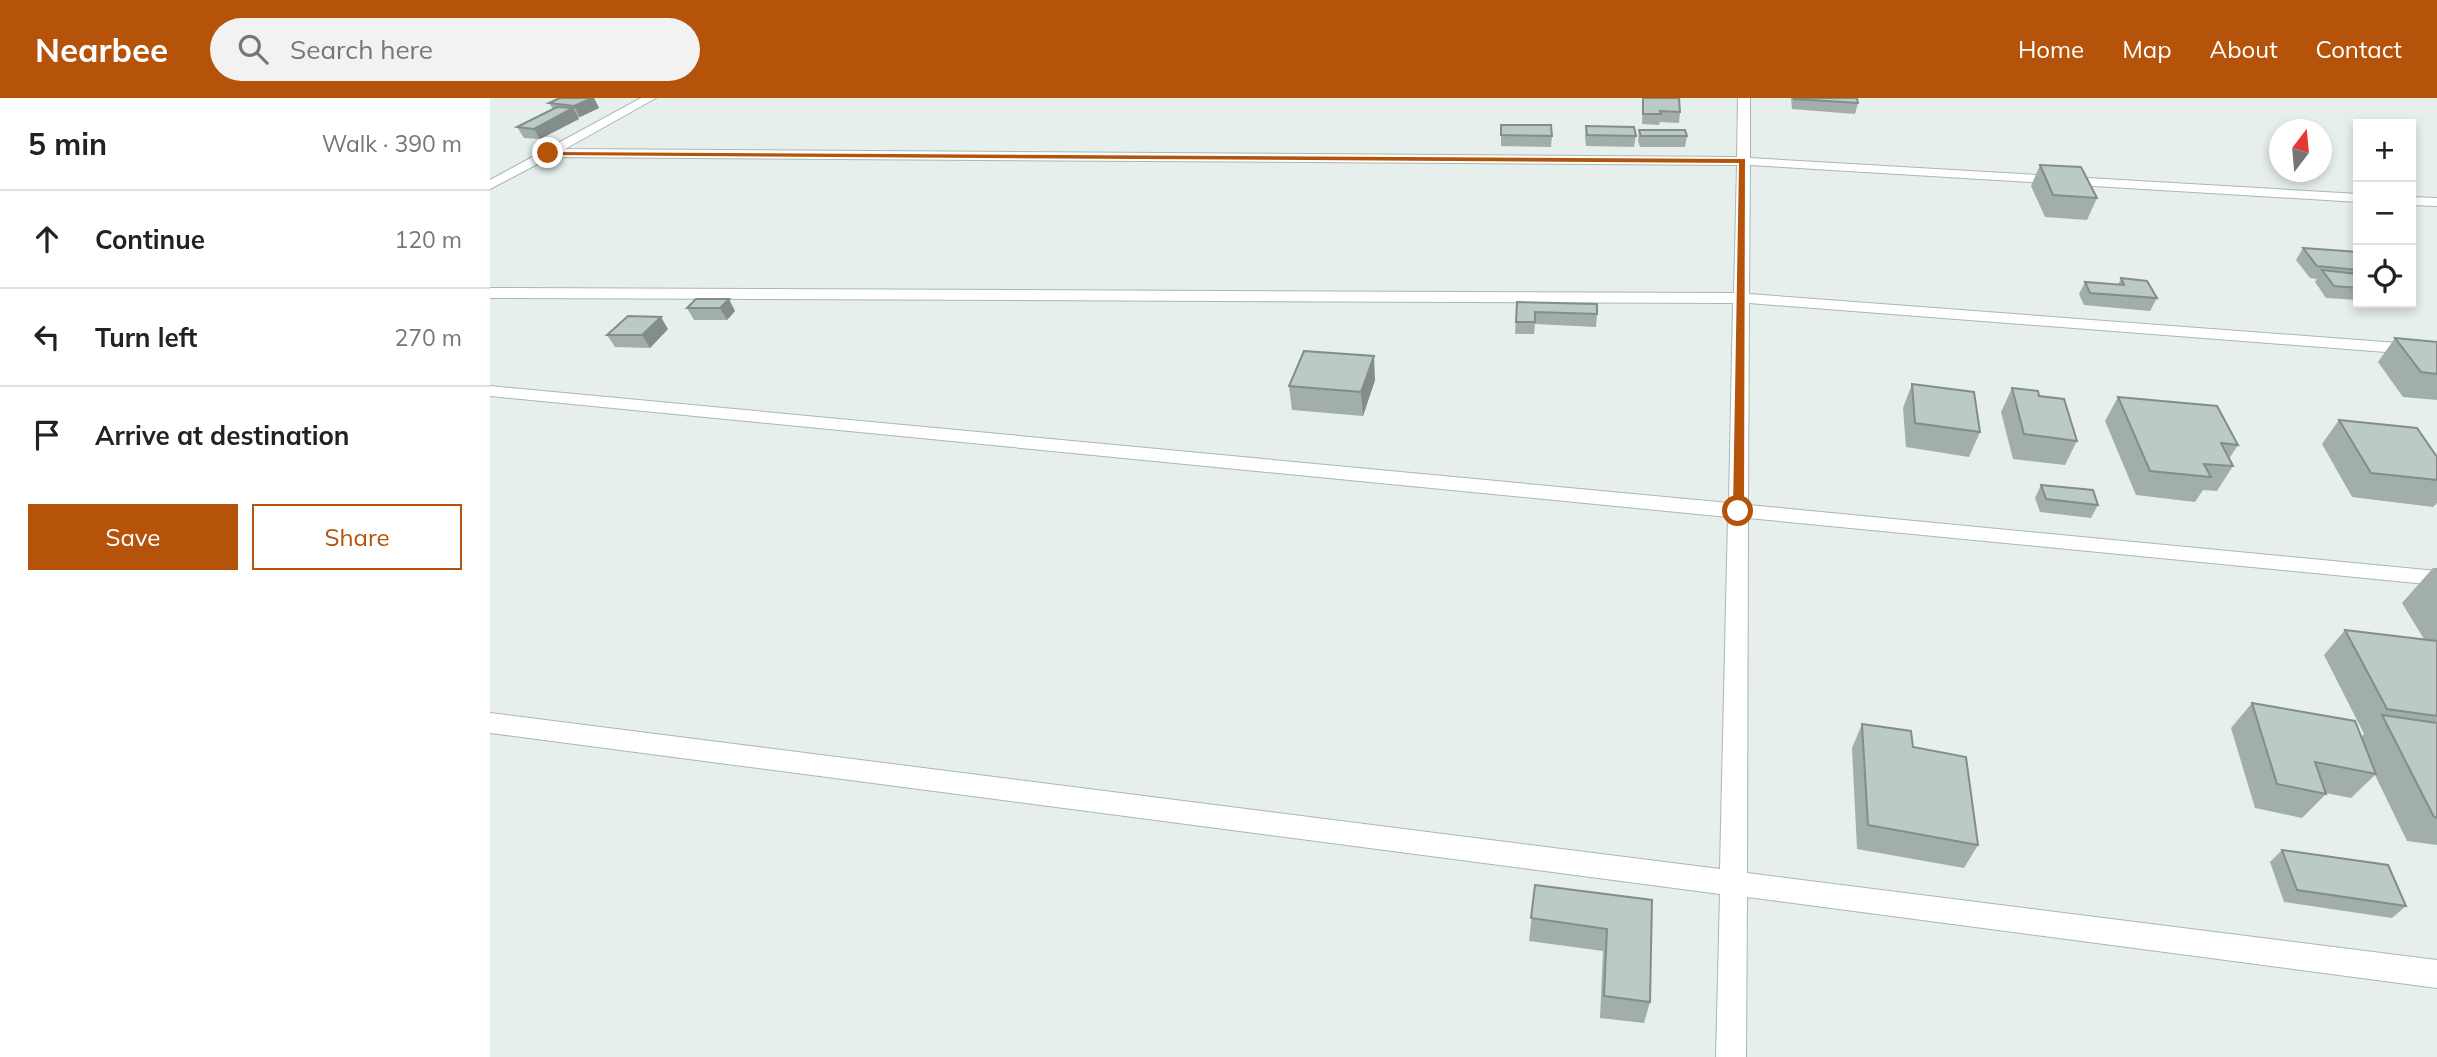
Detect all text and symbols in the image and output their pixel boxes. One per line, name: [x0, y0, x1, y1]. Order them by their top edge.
search box: [210, 18, 700, 81]
text: Nearbee: [35, 29, 168, 70]
icon: search: [234, 30, 272, 68]
text: Search here: [290, 33, 433, 66]
text: Home: [2018, 34, 2084, 64]
text: Map: [2122, 34, 2172, 64]
text: About: [2210, 34, 2278, 64]
text: Contact: [2316, 34, 2402, 64]
north arrow: [2269, 119, 2332, 182]
map controls: [2353, 119, 2416, 308]
button: +: [2353, 119, 2416, 182]
text: 5 min: [28, 125, 107, 163]
text: Walk · 390 m: [322, 129, 462, 158]
route end: [532, 137, 563, 168]
button: −: [2353, 182, 2416, 245]
icon: ahead: [28, 220, 66, 258]
text: Continue: [95, 223, 205, 256]
text: 120 m: [394, 225, 462, 254]
button: locate: [2353, 245, 2416, 308]
icon: left: [28, 318, 66, 356]
text: Turn left: [95, 321, 197, 354]
text: 270 m: [394, 323, 462, 352]
icon: arrive: [28, 416, 66, 454]
text: Arrive at destination: [95, 419, 350, 452]
route start: [1722, 495, 1753, 526]
button: Save: [28, 504, 238, 570]
button: Share: [252, 504, 462, 570]

